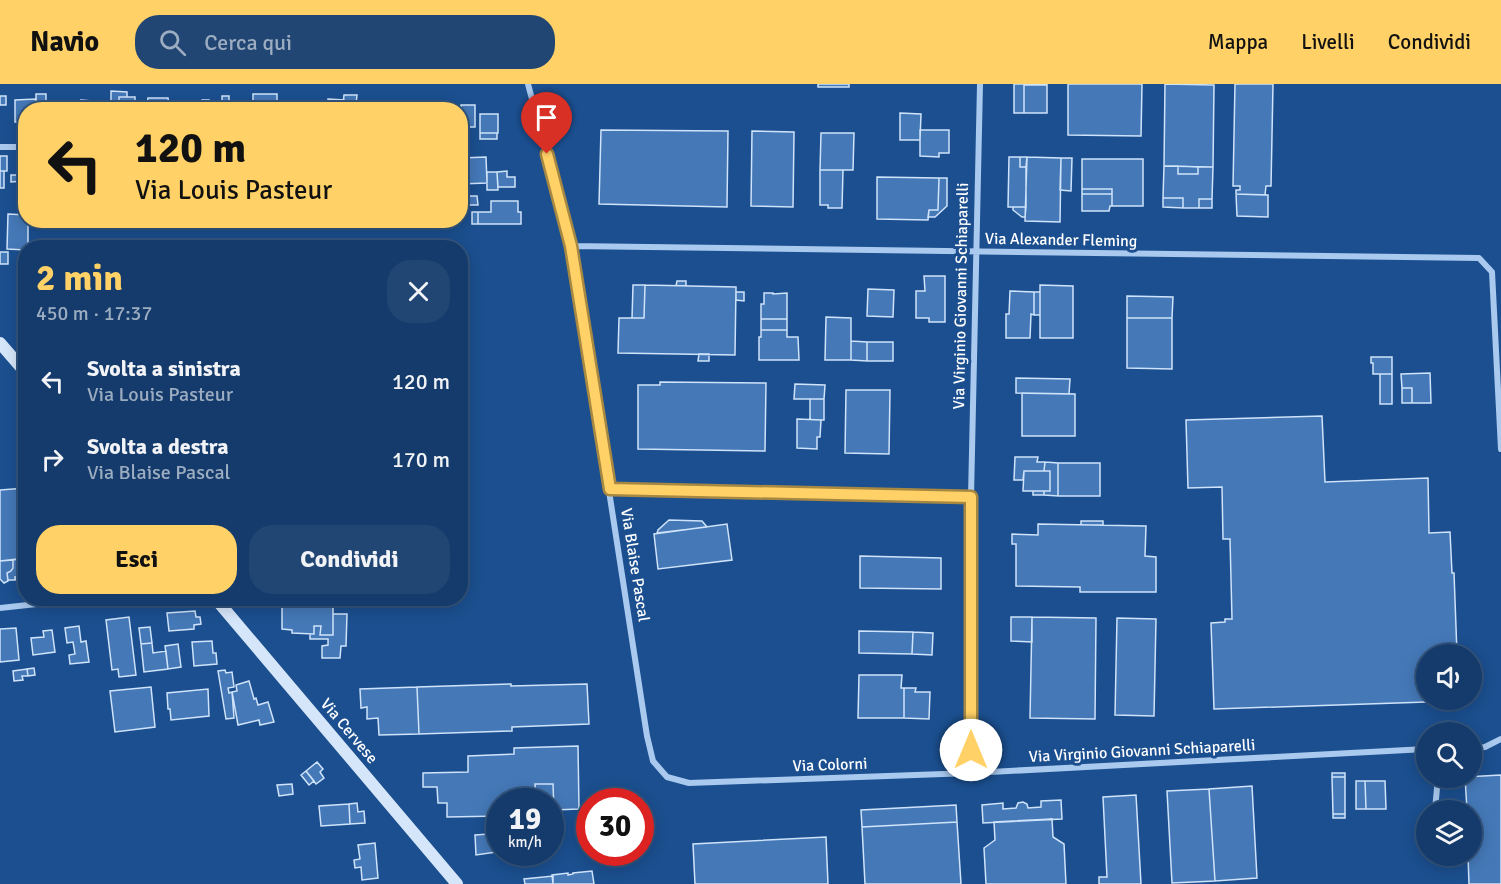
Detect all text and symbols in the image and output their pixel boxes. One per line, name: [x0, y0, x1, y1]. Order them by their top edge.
search box: [135, 15, 555, 69]
text: Navio: [30, 25, 99, 59]
icon: search: [156, 26, 189, 59]
text: Cerca qui: [204, 29, 292, 56]
text: Mappa: [1208, 29, 1268, 55]
text: Livelli: [1301, 29, 1355, 55]
text: Condividi: [1388, 29, 1471, 55]
pin: [521, 92, 572, 154]
icon: arrive: [530, 101, 563, 134]
text: 120 m: [135, 123, 246, 174]
icon: left: [36, 126, 114, 204]
text: Via Louis Pasteur: [135, 174, 332, 207]
street label: Via Virginio Giovanni Schiaparelli: [949, 182, 973, 410]
street label: Via Alexander Fleming: [985, 229, 1137, 251]
text: 2 min: [36, 256, 123, 301]
button: close: [387, 260, 450, 323]
text: 450 m · 17:37: [36, 301, 152, 326]
text: Svolta a sinistra: [87, 355, 241, 382]
icon: left: [36, 365, 69, 398]
text: 120 m: [392, 368, 450, 395]
text: Via Louis Pasteur: [87, 382, 233, 407]
text: Svolta a destra: [87, 433, 228, 460]
icon: right: [36, 443, 69, 476]
text: 170 m: [392, 446, 450, 473]
text: Via Blaise Pascal: [87, 460, 230, 485]
street label: Via Blaise Pascal: [616, 507, 654, 624]
button: Esci: [36, 525, 237, 594]
button: Condividi: [249, 525, 450, 594]
map controls: [1416, 644, 1482, 866]
button: sound: [1416, 644, 1482, 710]
street label: Via Cervese: [316, 694, 382, 768]
position arrow: [939, 718, 1003, 782]
button: search: [1416, 722, 1482, 788]
street label: Via Virginio Giovanni Schiaparelli: [1028, 735, 1256, 767]
street label: Via Colorni: [792, 754, 868, 776]
speed limit sign: 30: [576, 788, 654, 866]
button: layers: [1416, 800, 1482, 866]
text: 19: [509, 801, 541, 838]
text: km/h: [508, 833, 542, 851]

